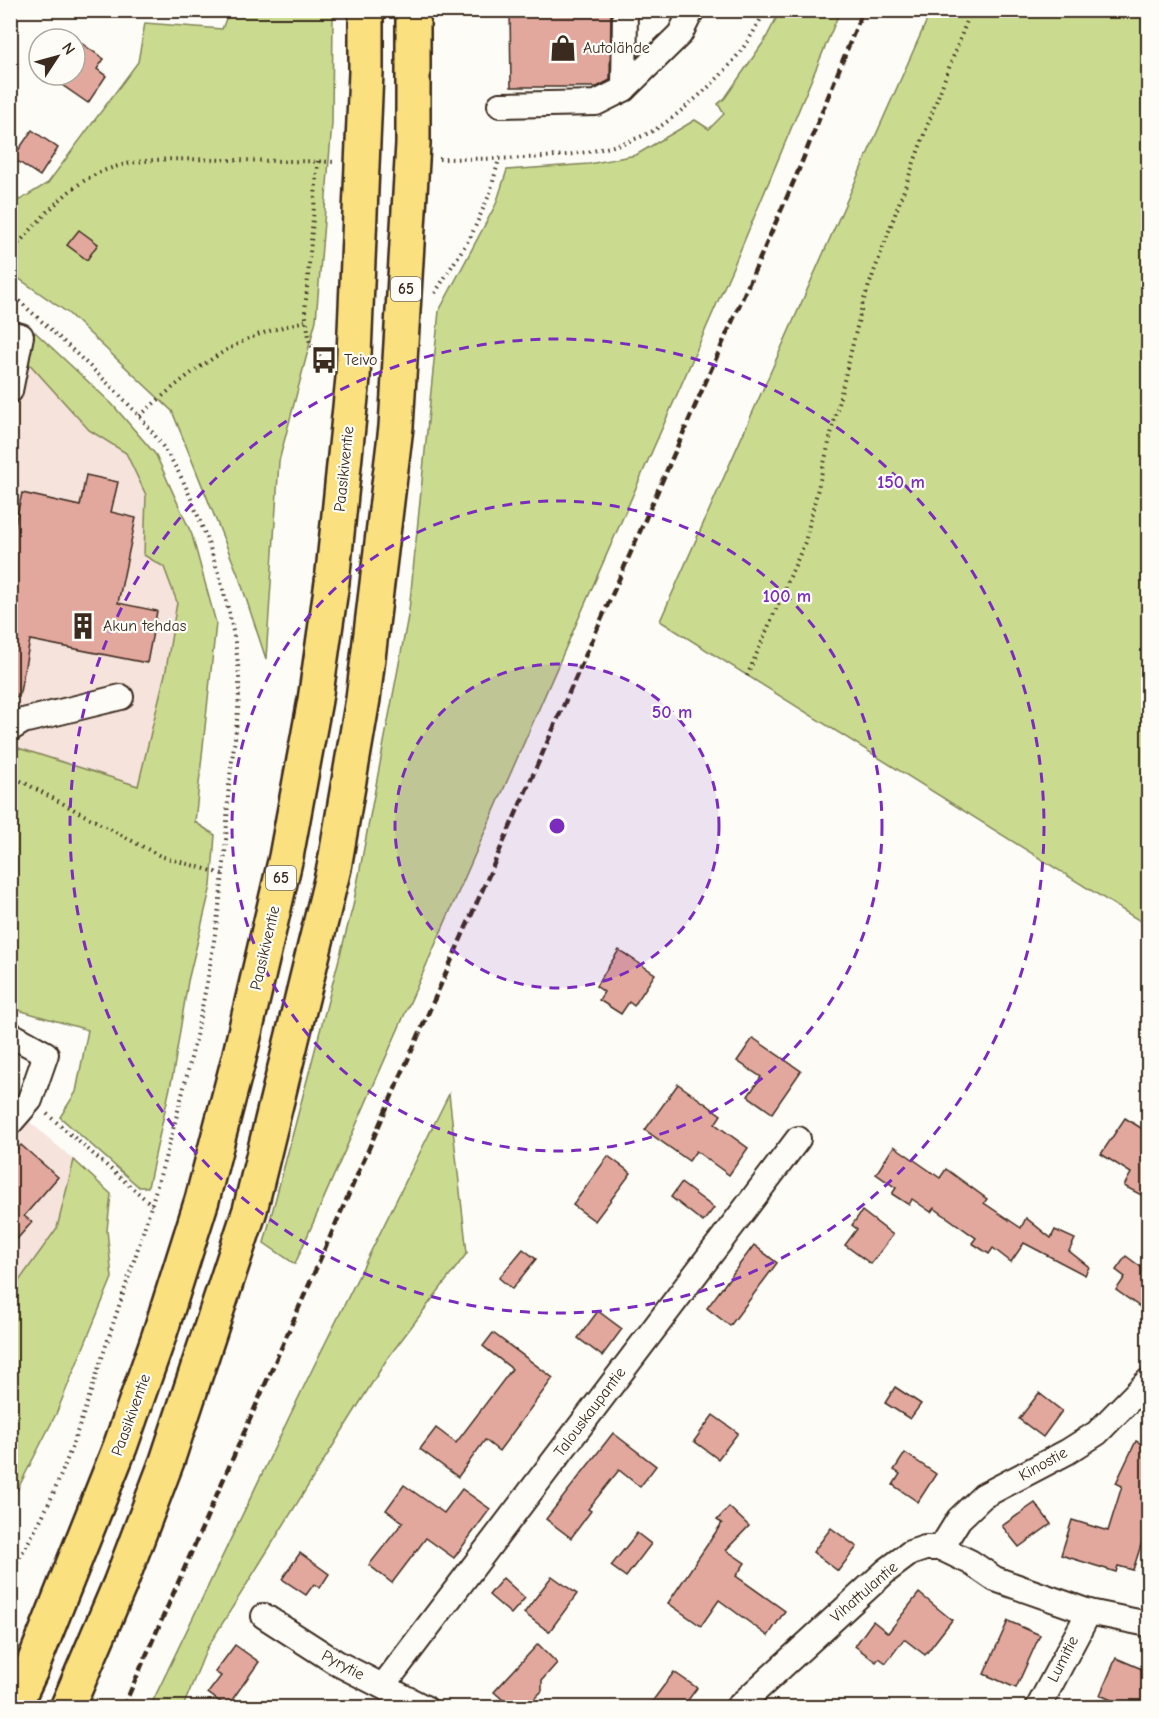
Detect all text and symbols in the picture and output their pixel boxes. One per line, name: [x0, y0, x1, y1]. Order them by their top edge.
north arrow: [27, 27, 87, 87]
shop icon: Autolähde: [548, 33, 578, 63]
text: N: [58, 39, 79, 58]
place label: Autolähde: [583, 39, 650, 57]
road number: 65: [391, 277, 421, 301]
bus stop icon: Teivo: [309, 345, 339, 375]
place label: Teivo: [344, 351, 378, 369]
street label: Paasikiventie: [331, 425, 357, 513]
text: 150 m: [877, 472, 925, 493]
text: 100 m: [763, 586, 811, 607]
building icon: Akun tehdas: [68, 611, 98, 641]
place label: Akun tehdas: [103, 617, 187, 635]
text: 50 m: [652, 702, 692, 723]
centre of rings: [547, 816, 567, 836]
road number: 65: [266, 866, 296, 890]
street label: Paasikiventie: [247, 904, 283, 992]
street label: Talouskaupantie: [550, 1364, 630, 1460]
street label: Paasikiventie: [108, 1372, 154, 1458]
street label: Kinostie: [1016, 1443, 1070, 1485]
street label: Vihattulantie: [827, 1558, 901, 1626]
street label: Lumitie: [1044, 1633, 1082, 1685]
street label: Pyrytie: [319, 1646, 367, 1684]

